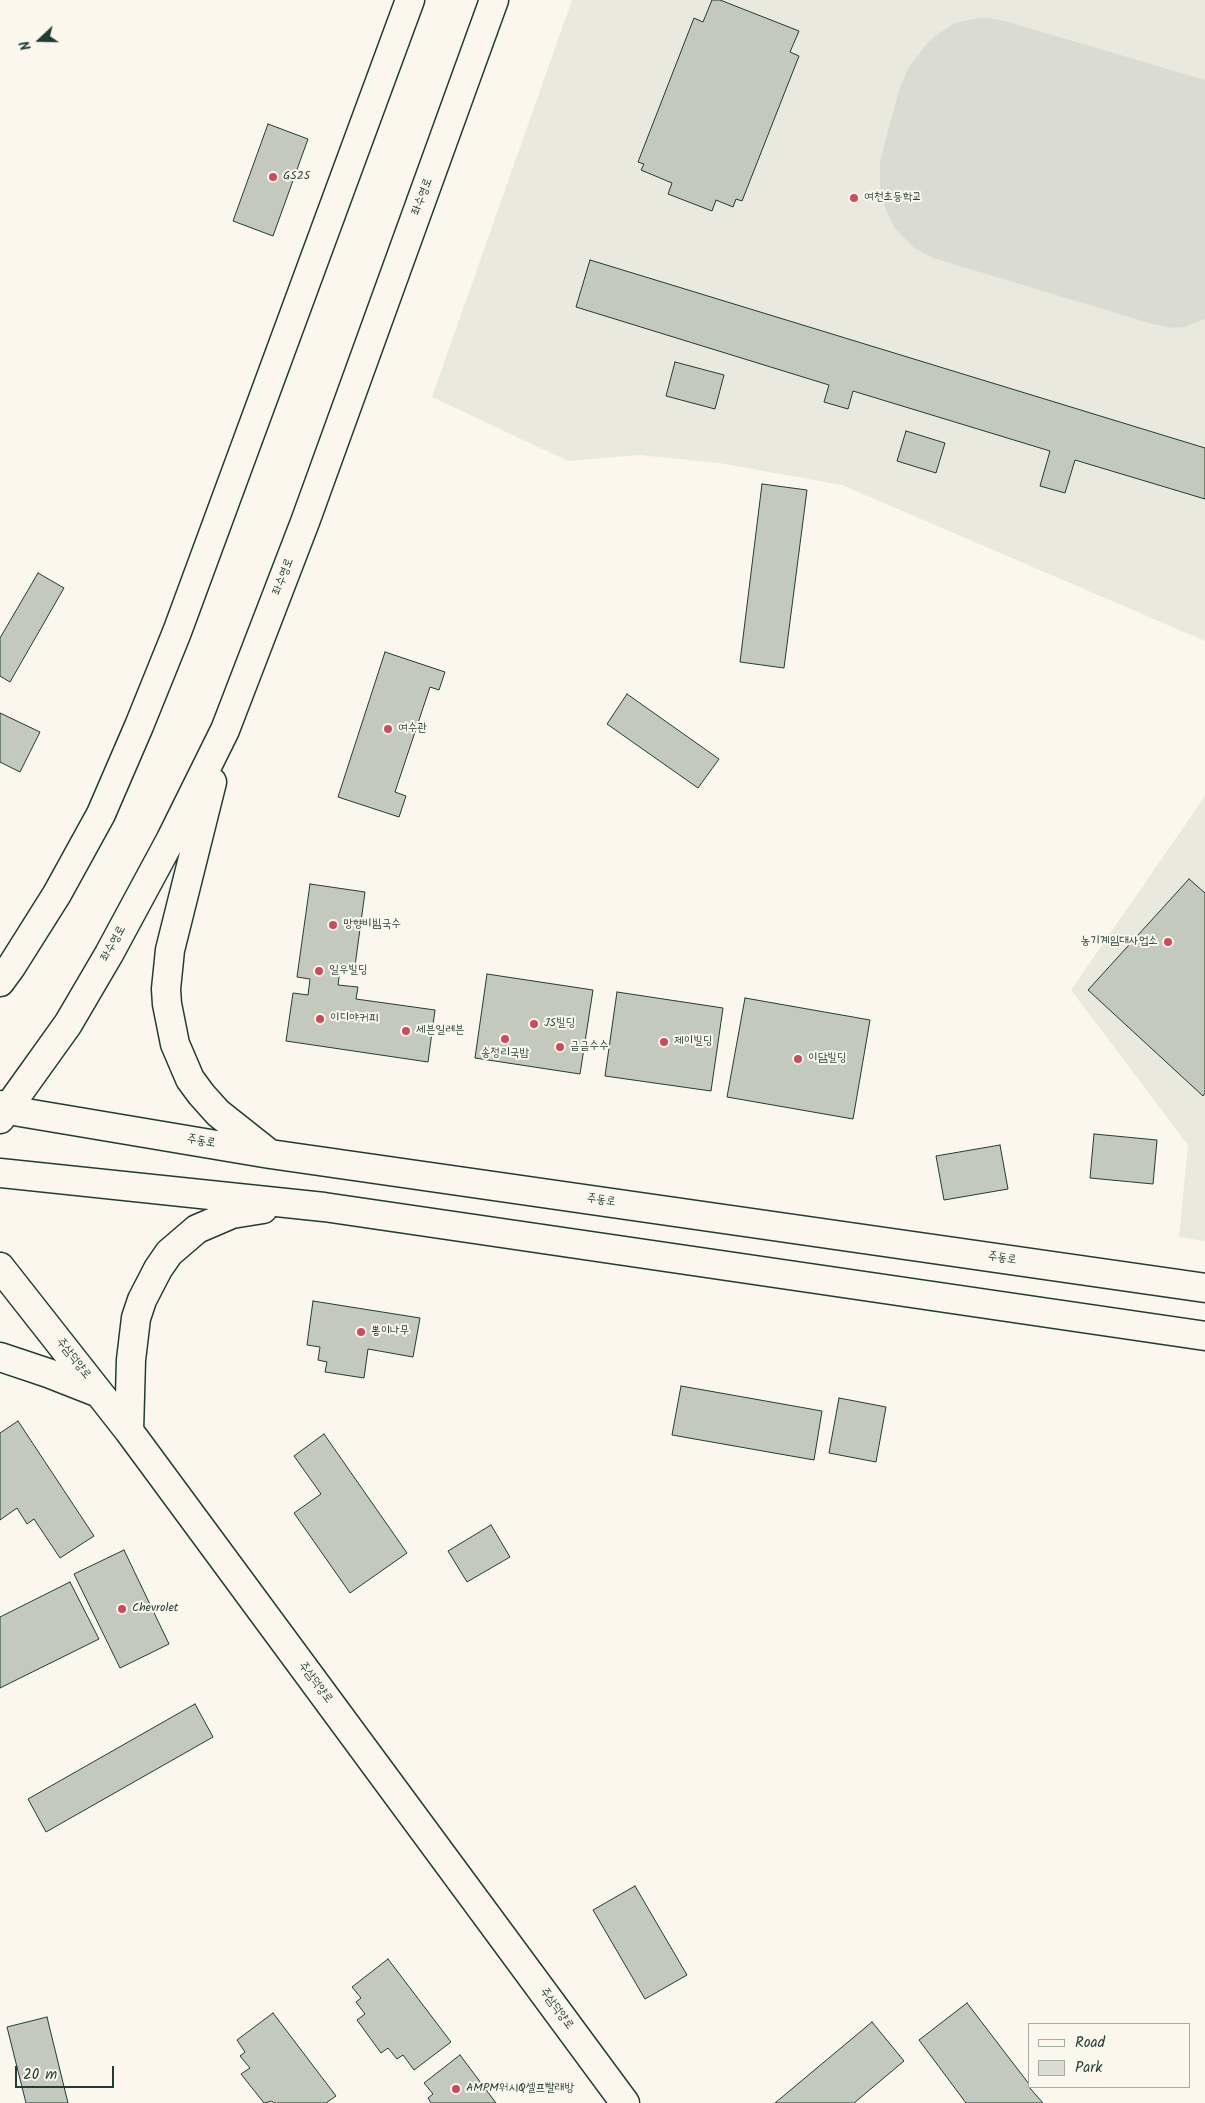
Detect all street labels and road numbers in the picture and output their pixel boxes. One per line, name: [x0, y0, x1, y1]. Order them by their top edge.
street label: 좌수영로: [410, 176, 436, 218]
street label: 좌수영로: [270, 556, 298, 598]
street label: 좌수영로: [98, 924, 130, 964]
street label: 주동로: [185, 1132, 217, 1152]
street label: 주동로: [586, 1192, 616, 1210]
street label: 주동로: [987, 1250, 1017, 1268]
street label: 주삼덕양로: [52, 1336, 94, 1382]
street label: 주삼덕양로: [295, 1659, 335, 1707]
street label: 주삼덕양로: [536, 1985, 576, 2033]

